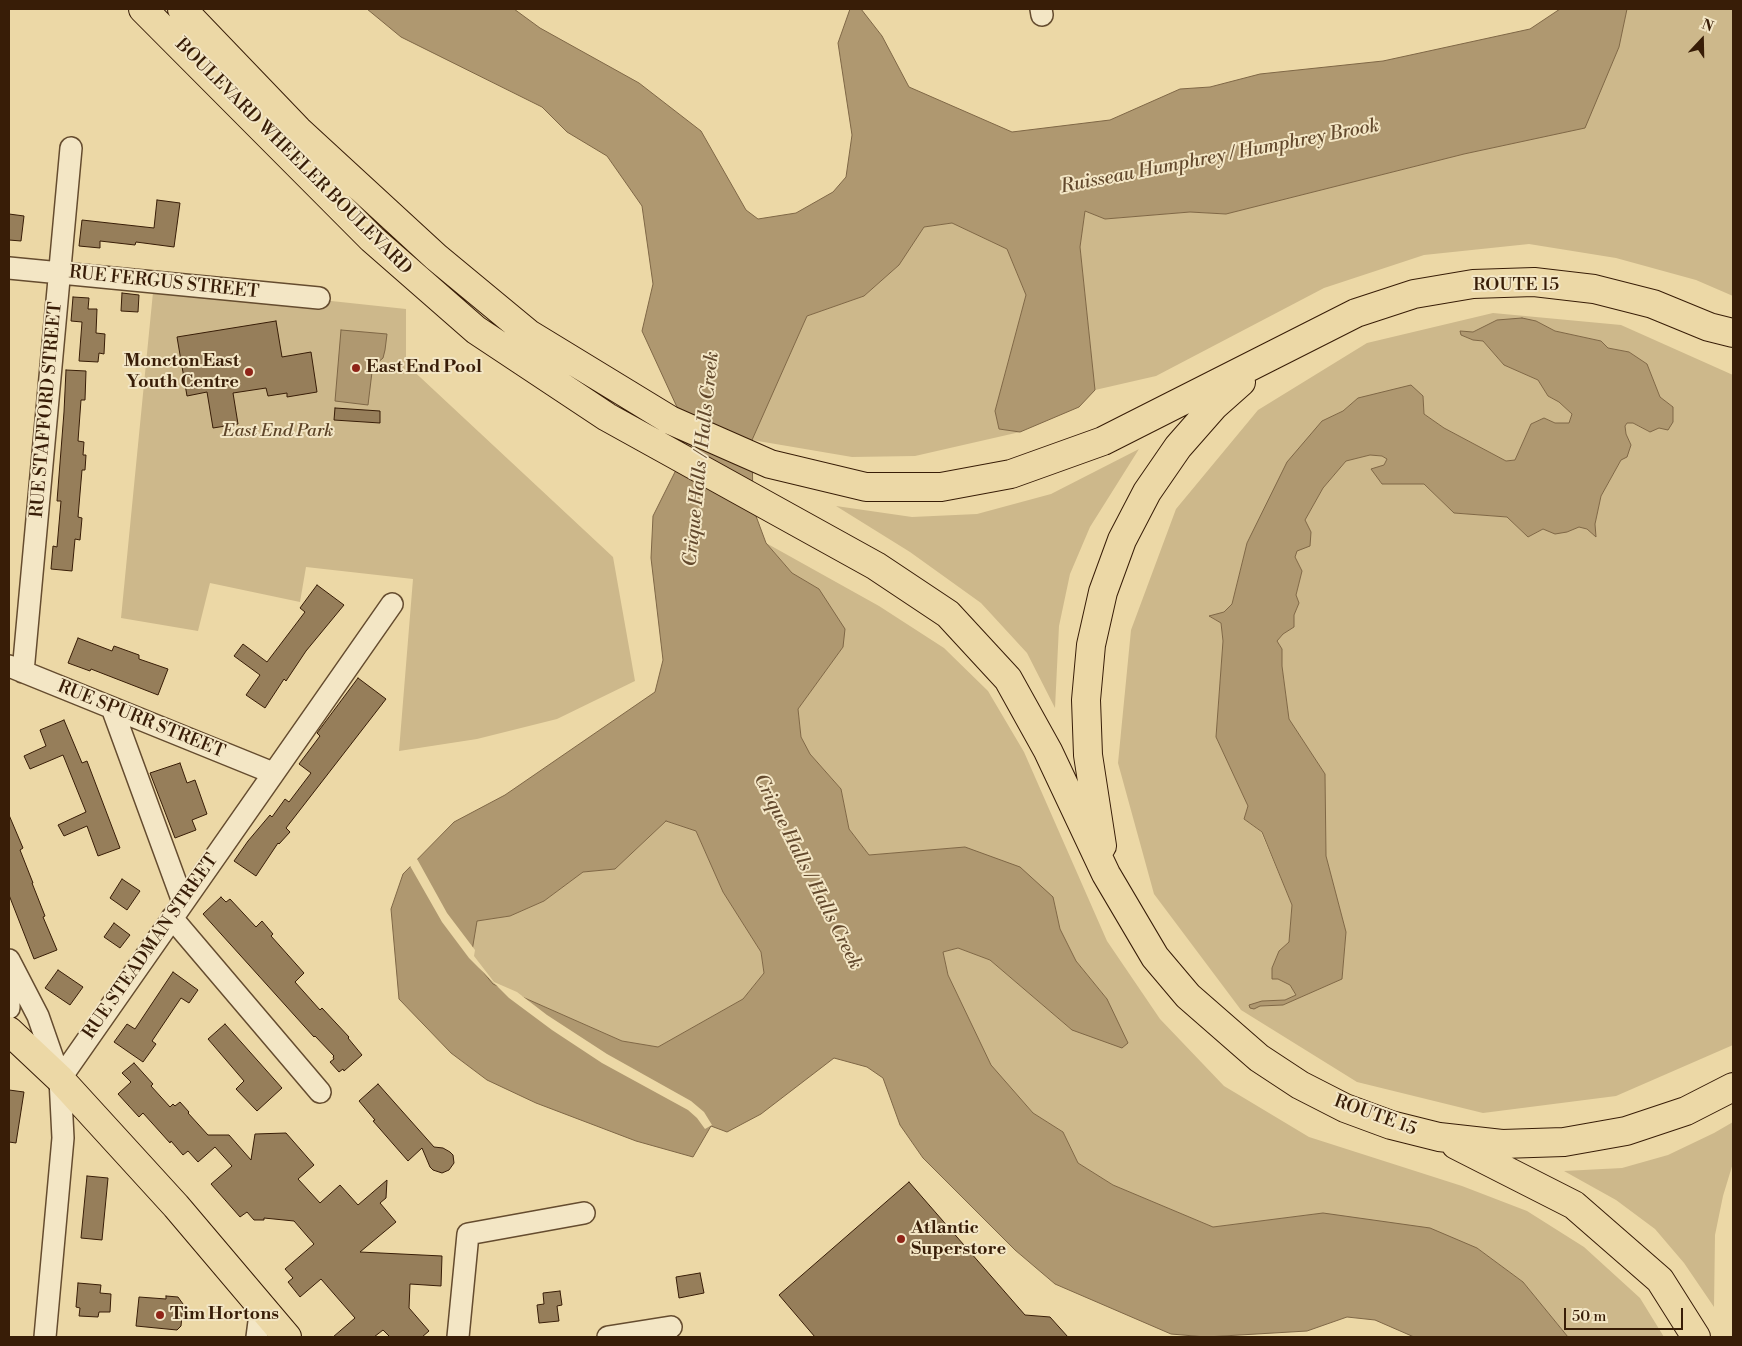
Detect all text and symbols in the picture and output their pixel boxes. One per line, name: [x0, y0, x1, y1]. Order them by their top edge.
north arrow: [1677, 15, 1727, 65]
text: N: [1699, 16, 1716, 36]
street label: BOULEVARD WHEELER BOULEVARD: [170, 34, 416, 280]
water label: Ruisseau Humphrey / Humphrey Brook: [1059, 115, 1381, 199]
street label: RUE FERGUS STREET: [68, 262, 260, 304]
street label: ROUTE 15: [1473, 275, 1559, 297]
street label: RUE STAFFORD STREET: [27, 301, 67, 519]
water label: Crique Halls / Halls Creek: [679, 350, 725, 568]
place label: Moncton East Youth Centre: [124, 351, 239, 394]
place label: East End Pool: [366, 357, 482, 379]
marker: East End Pool: [350, 362, 362, 374]
marker: Moncton East Youth Centre: [243, 366, 255, 378]
park label: East End Park: [223, 421, 333, 443]
street label: RUE SPURR STREET: [54, 677, 228, 763]
water label: Crique Halls / Halls Creek: [748, 771, 866, 973]
street label: RUE STEADMAN STREET: [79, 850, 223, 1044]
street label: ROUTE 15: [1331, 1091, 1419, 1141]
place label: Atlantic Superstore: [911, 1218, 1006, 1260]
marker: Atlantic Superstore: [895, 1233, 907, 1245]
scale bar: [1567, 1298, 1686, 1330]
place label: Tim Hortons: [170, 1304, 279, 1326]
text: 50 m: [1572, 1307, 1606, 1326]
marker: Tim Hortons: [154, 1309, 166, 1321]

